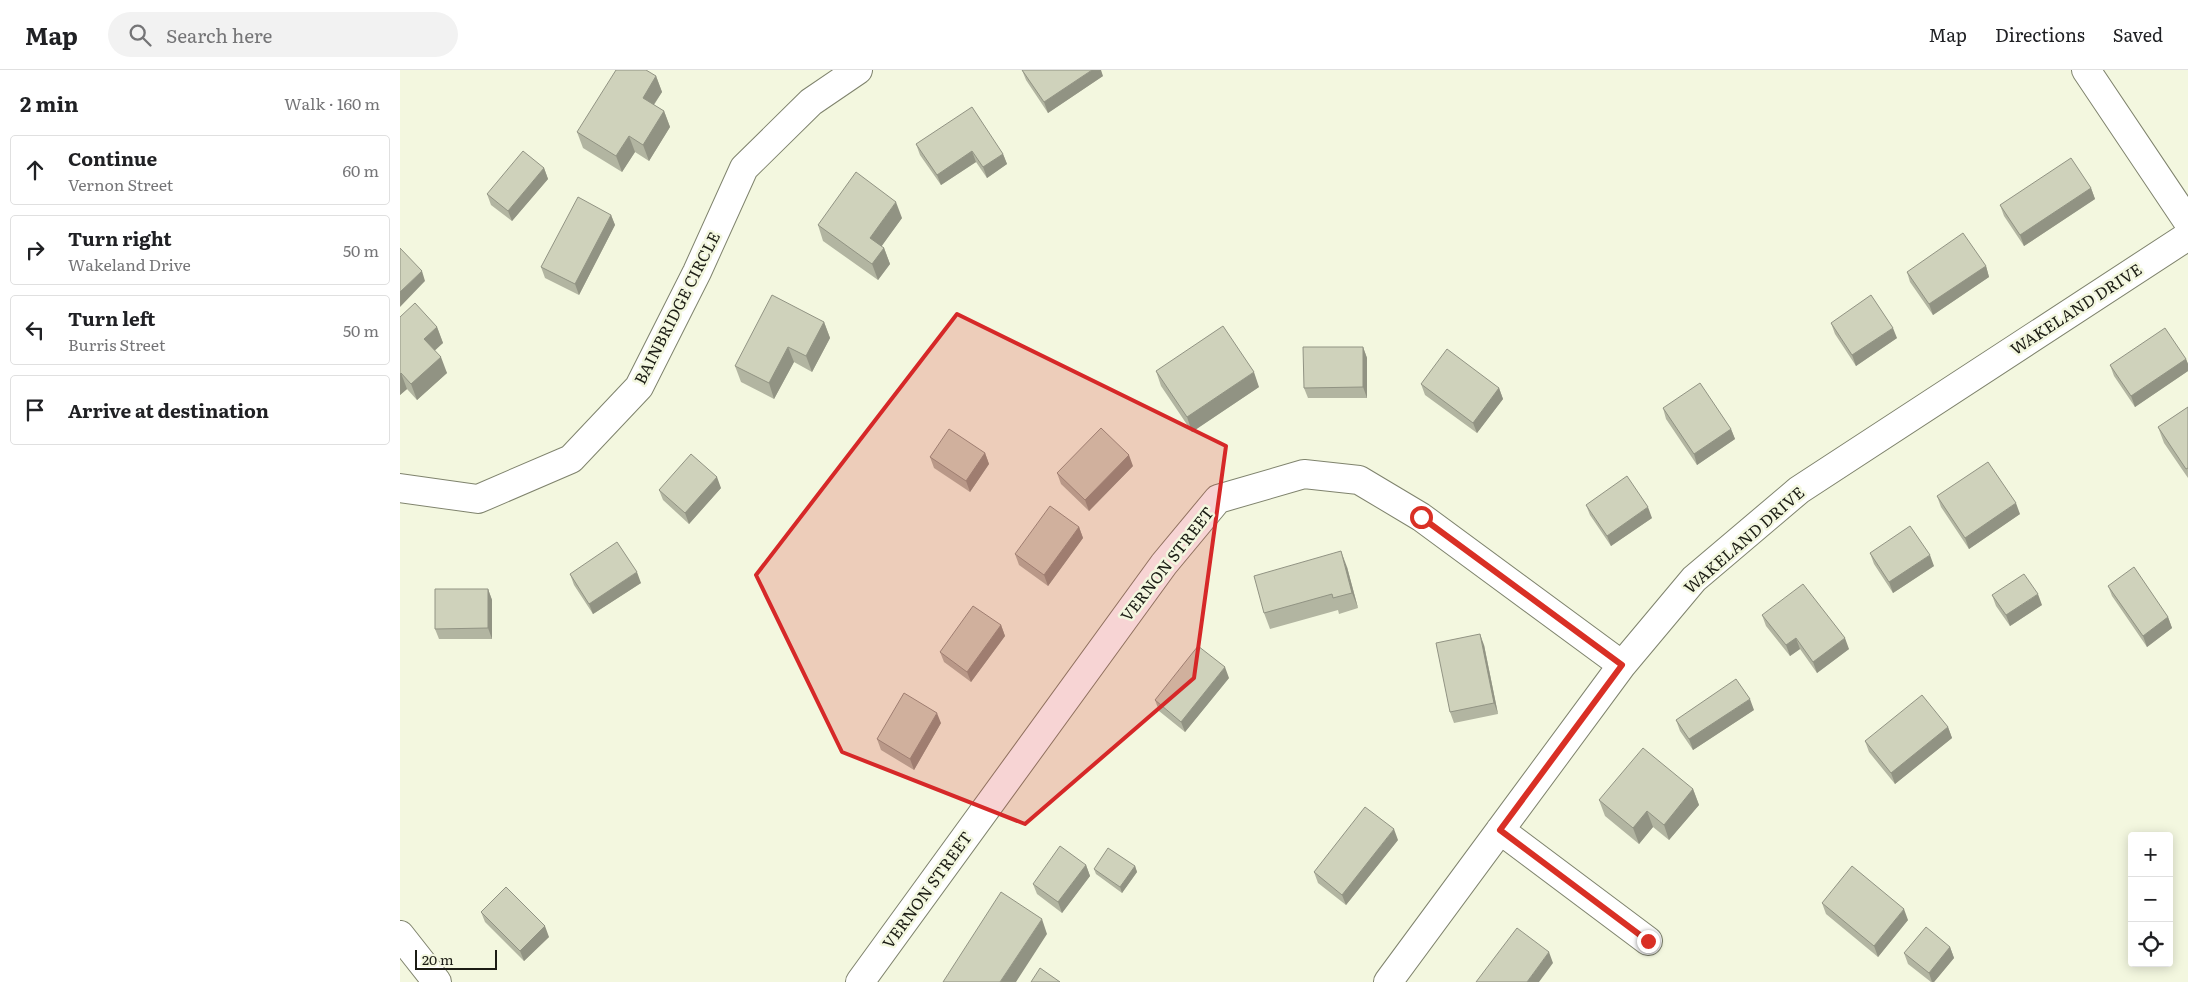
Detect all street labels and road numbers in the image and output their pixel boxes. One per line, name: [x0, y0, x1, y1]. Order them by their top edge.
street label: BAINBRIDGE CIRCLE: [627, 227, 725, 388]
street label: WAKELAND DRIVE: [2005, 256, 2146, 360]
street label: WAKELAND DRIVE: [1678, 480, 1809, 598]
street label: VERNON STREET: [1114, 501, 1219, 626]
street label: VERNON STREET: [875, 826, 977, 953]

